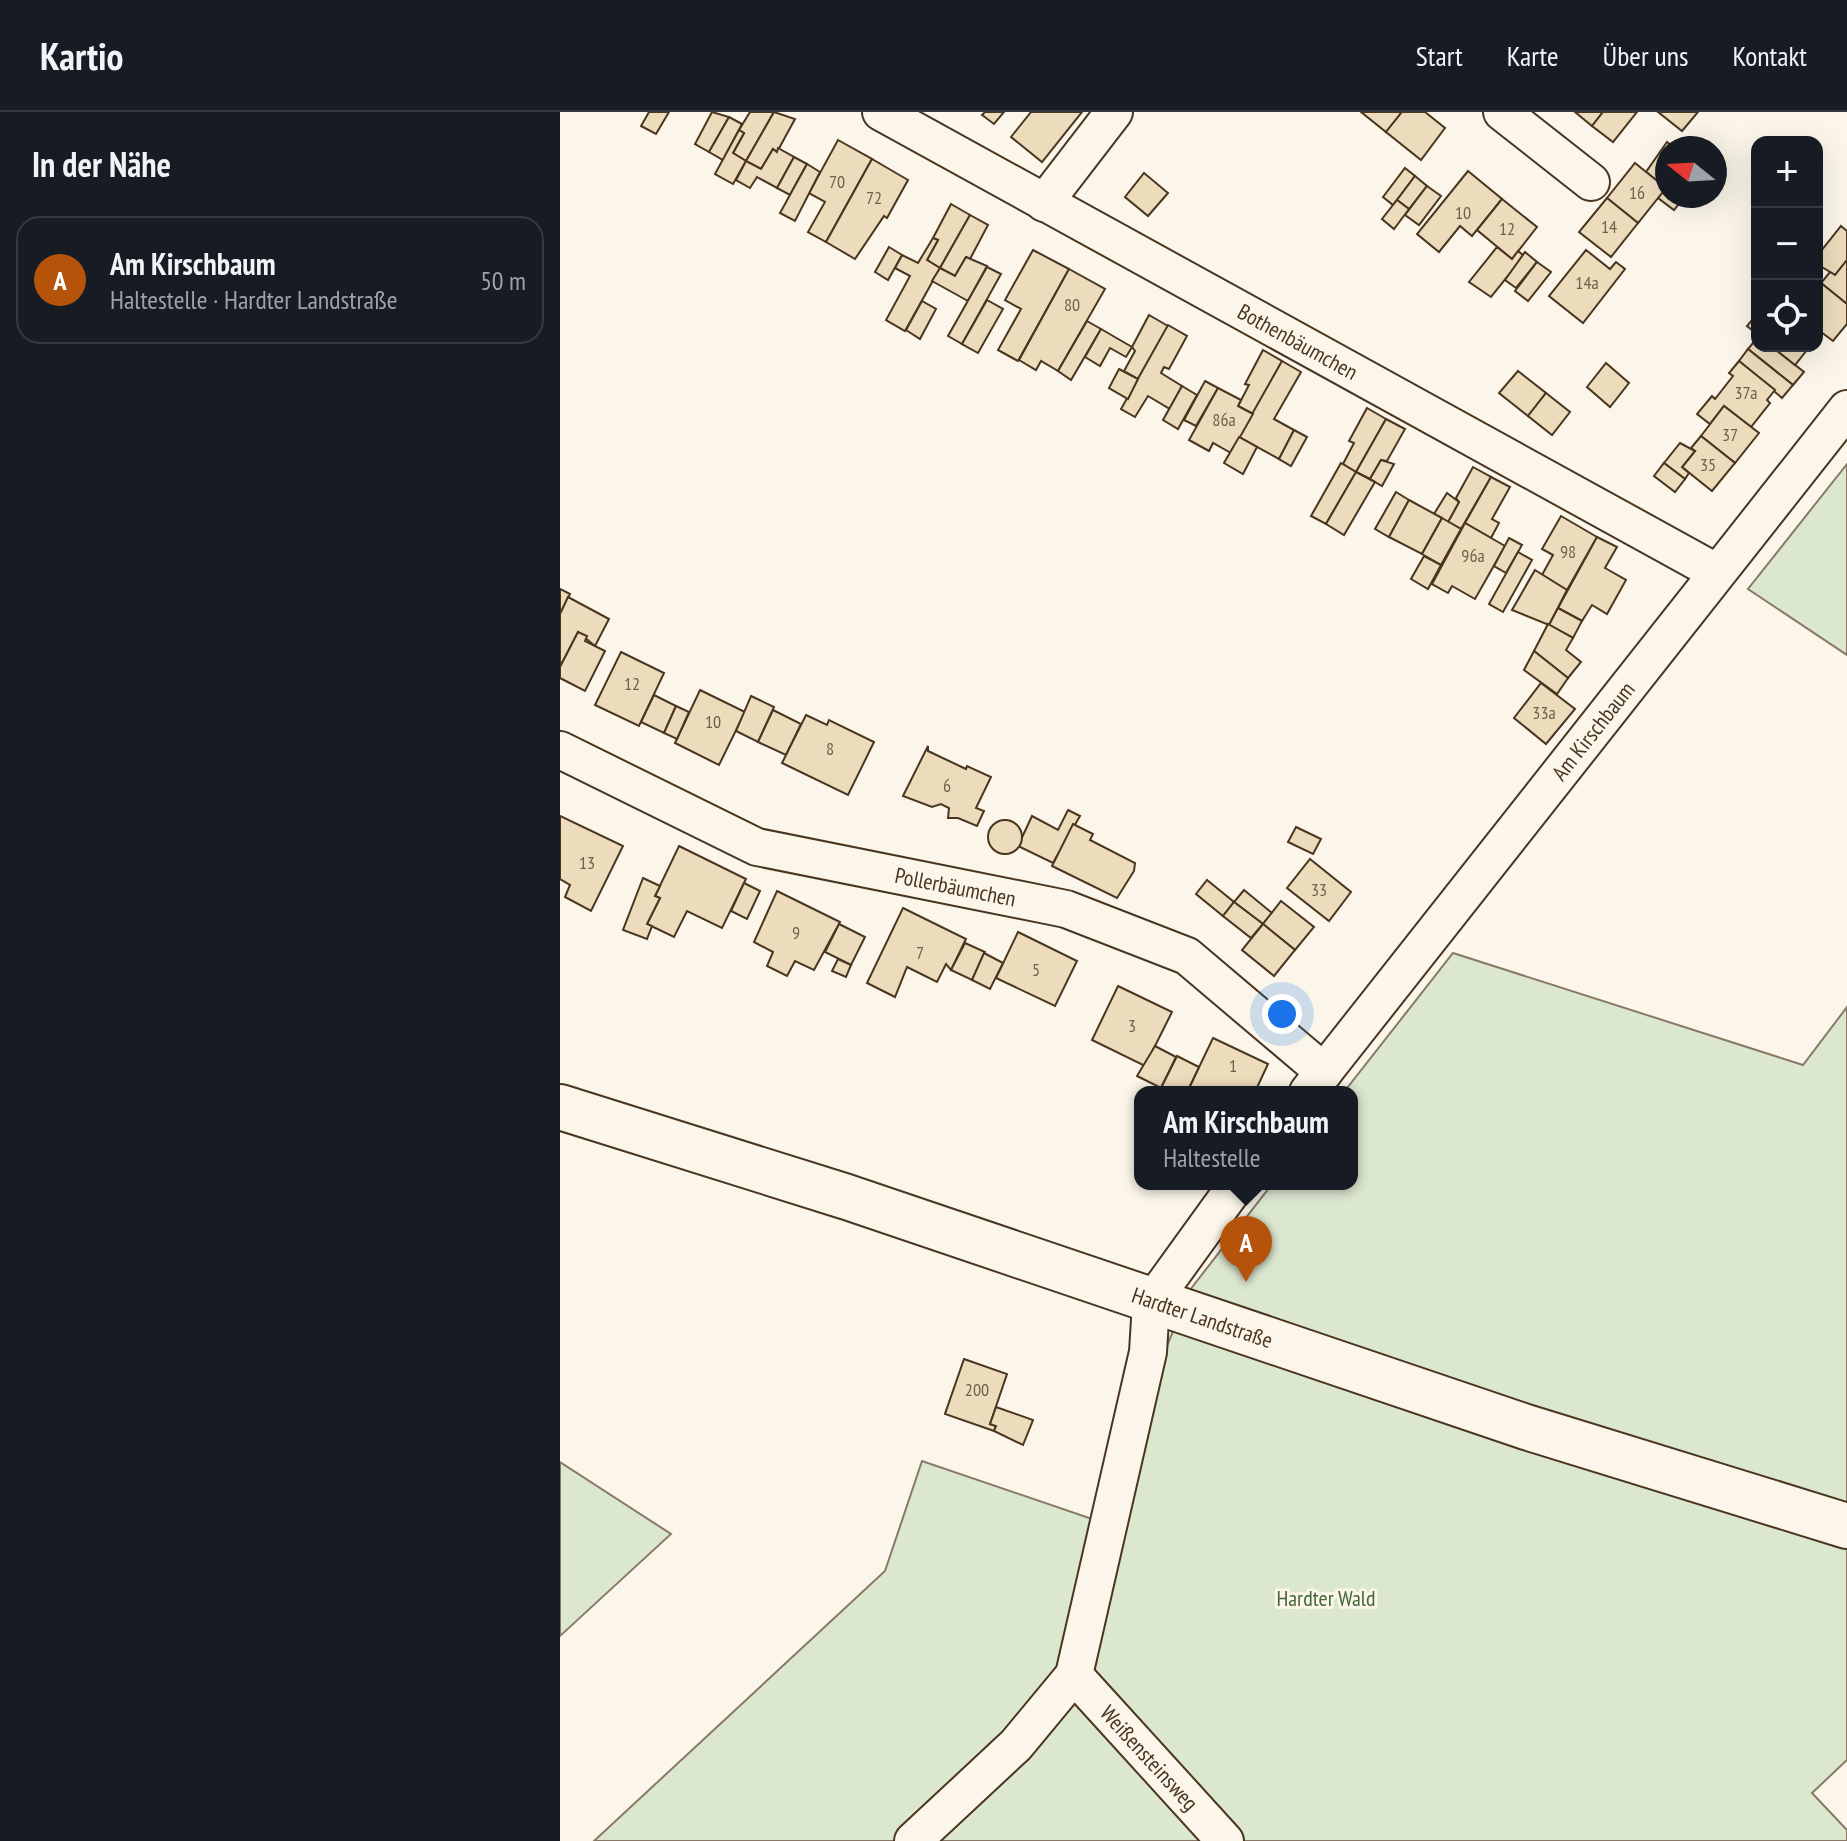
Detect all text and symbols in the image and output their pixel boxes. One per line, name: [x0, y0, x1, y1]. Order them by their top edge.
text: Kartio: [40, 31, 124, 80]
text: Start: [1416, 37, 1463, 74]
text: Karte: [1507, 37, 1559, 74]
text: Über uns: [1603, 37, 1688, 74]
text: Kontakt: [1732, 37, 1807, 74]
north arrow: [1655, 136, 1727, 208]
map controls: [1751, 136, 1823, 352]
button: +: [1751, 136, 1823, 208]
text: In der Nähe: [32, 142, 171, 186]
house number: 70: [829, 170, 845, 193]
house number: 16: [1629, 181, 1645, 204]
house number: 72: [866, 186, 882, 209]
house number: 10: [1455, 201, 1471, 224]
button: −: [1751, 208, 1823, 280]
house number: 14: [1601, 215, 1617, 238]
house number: 12: [1499, 217, 1515, 240]
text: Am Kirschbaum: [110, 244, 276, 283]
text: A: [53, 264, 67, 297]
text: 50 m: [480, 264, 526, 297]
house number: 14a: [1575, 271, 1599, 294]
button: locate: [1751, 280, 1823, 352]
text: Haltestelle · Hardter Landstraße: [110, 283, 397, 316]
house number: 80: [1064, 293, 1080, 316]
street label: Bothenbäumchen: [1233, 297, 1363, 386]
house number: 37a: [1734, 381, 1758, 404]
house number: 86a: [1212, 408, 1236, 431]
house number: 37: [1722, 423, 1738, 446]
house number: 35: [1700, 453, 1716, 476]
house number: 98: [1560, 540, 1576, 563]
house number: 96a: [1461, 544, 1485, 567]
house number: 12: [624, 672, 640, 695]
street label: Am Kirschbaum: [1545, 676, 1641, 786]
house number: 33a: [1532, 701, 1556, 724]
house number: 10: [705, 710, 721, 733]
house number: 8: [826, 737, 834, 760]
house number: 6: [943, 774, 951, 797]
house number: 13: [579, 851, 595, 874]
street label: Pollerbäumchen: [893, 861, 1018, 913]
house number: 33: [1311, 878, 1327, 901]
house number: 9: [792, 921, 800, 944]
house number: 7: [916, 941, 924, 964]
house number: 5: [1032, 958, 1040, 981]
your location: [1262, 994, 1302, 1034]
house number: 3: [1128, 1014, 1136, 1037]
house number: 1: [1229, 1054, 1237, 1077]
popup: [1134, 1086, 1358, 1190]
text: Am Kirschbaum: [1163, 1102, 1329, 1141]
text: Haltestelle: [1163, 1141, 1261, 1174]
pin: A: [1220, 1216, 1272, 1282]
street label: Hardter Landstraße: [1128, 1281, 1276, 1354]
house number: 200: [965, 1378, 989, 1401]
park label: Hardter Wald: [1277, 1584, 1375, 1612]
street label: Weißensteinsweg: [1094, 1699, 1204, 1816]

